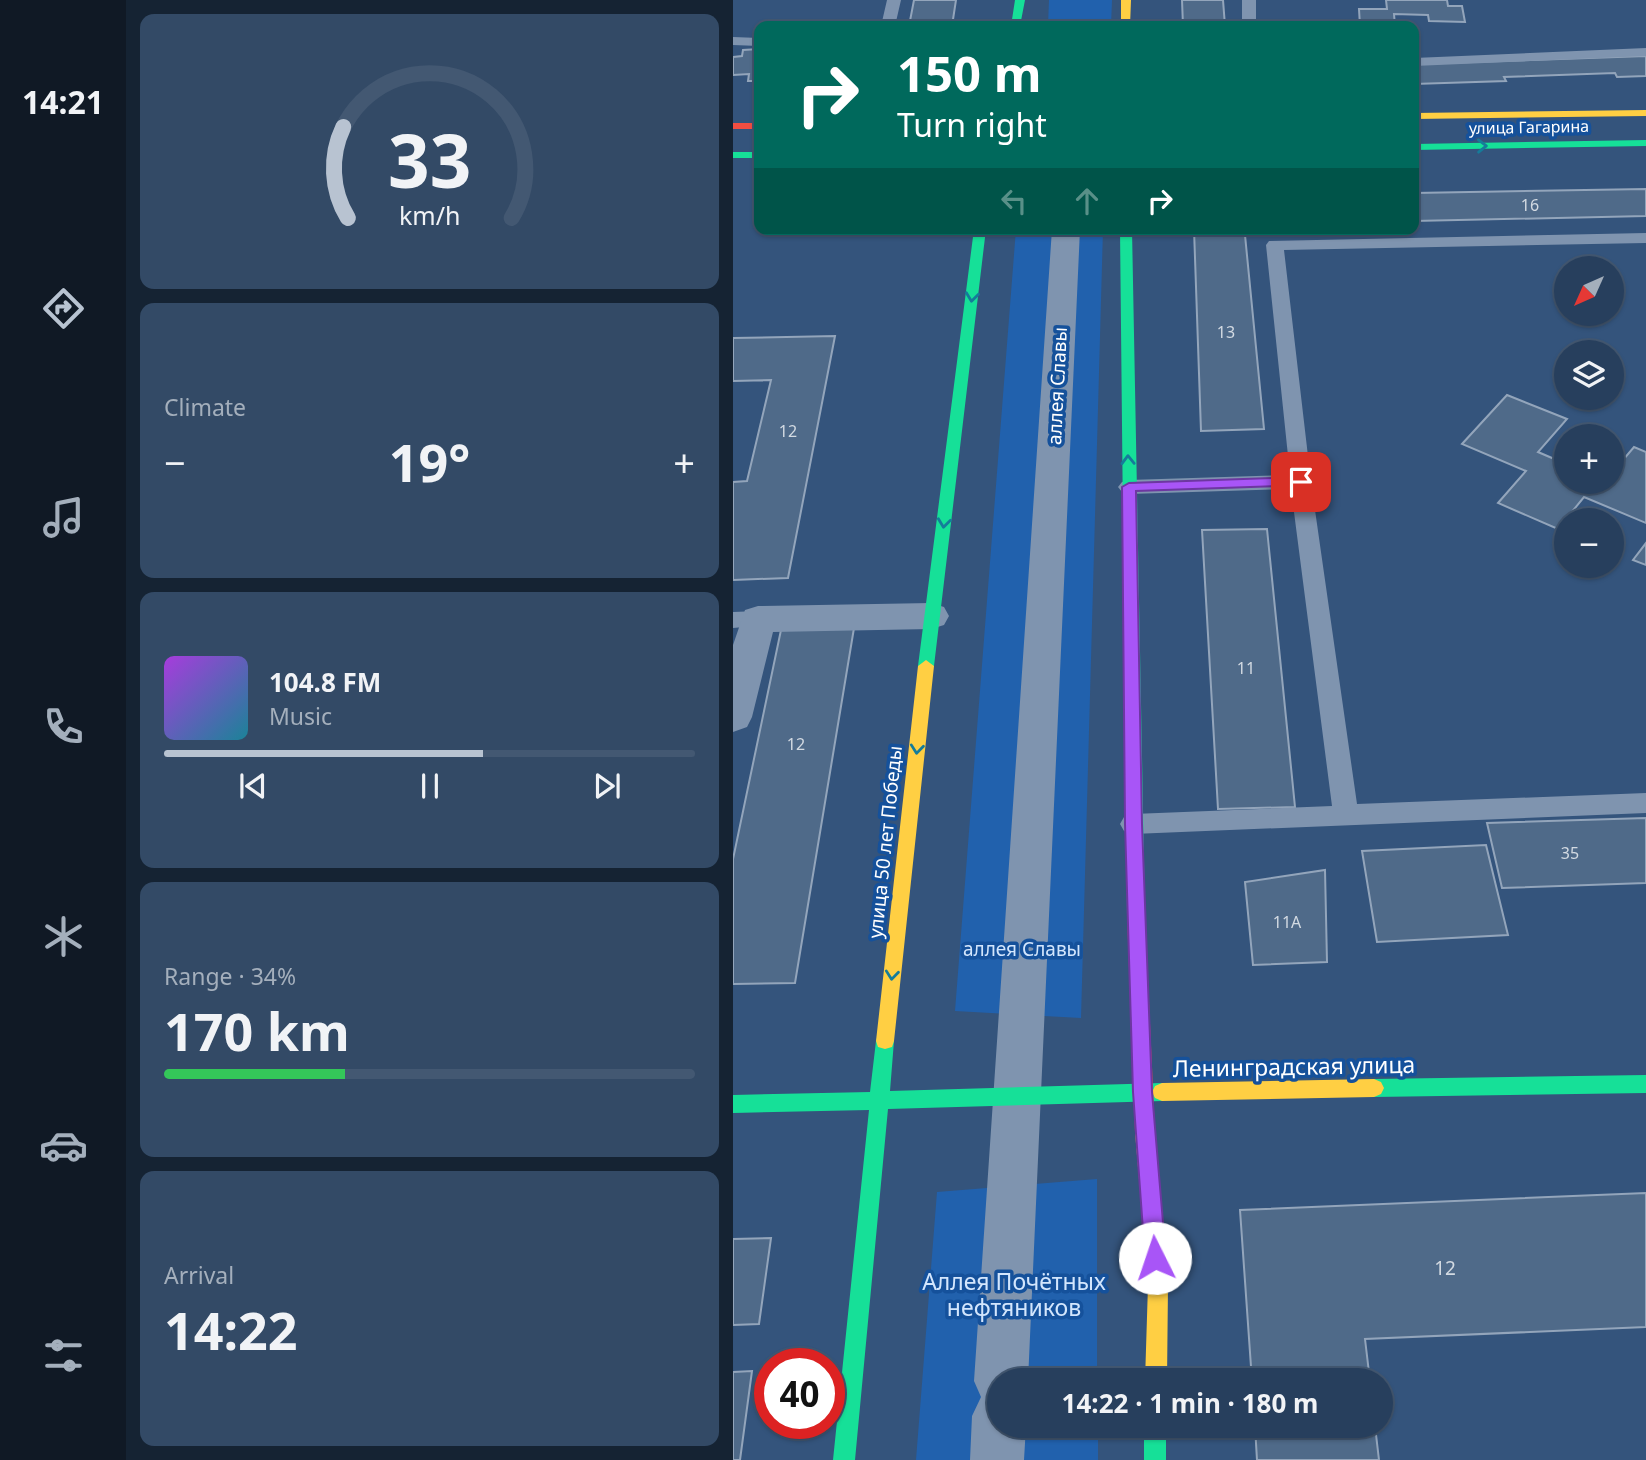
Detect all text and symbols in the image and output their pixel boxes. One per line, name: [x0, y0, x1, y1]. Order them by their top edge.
text: 150 m: [897, 40, 1042, 106]
icon: right: [782, 49, 873, 140]
text: 14:21: [22, 80, 104, 123]
text: Turn right: [897, 103, 1047, 146]
text: 33: [388, 110, 471, 209]
street label: улица Гагарина: [1469, 115, 1589, 139]
one-way arrow: [1477, 138, 1488, 153]
icon: left: [995, 182, 1033, 220]
icon: ahead: [1068, 182, 1106, 220]
icon: right: [1141, 182, 1179, 220]
house number: 16: [1521, 194, 1539, 216]
text: km/h: [399, 197, 460, 231]
north arrow: [1554, 256, 1624, 326]
map controls: [1554, 256, 1624, 578]
icon: directions: [39, 284, 88, 333]
one-way arrow: [964, 291, 979, 303]
house number: 13: [1217, 321, 1235, 343]
street label: аллея Славы: [1041, 326, 1073, 446]
button: layers: [1554, 340, 1624, 410]
text: Climate: [164, 391, 246, 423]
house number: 12: [779, 420, 797, 442]
button: +: [1554, 424, 1624, 494]
text: 19°: [389, 426, 470, 497]
text: −: [164, 436, 186, 488]
text: +: [673, 436, 695, 488]
pin: [1271, 452, 1331, 512]
one-way arrow: [1121, 454, 1136, 465]
icon: arrive: [1282, 463, 1320, 501]
icon: music: [39, 493, 88, 542]
button: −: [1554, 508, 1624, 578]
one-way arrow: [936, 517, 951, 529]
house number: 11: [1237, 657, 1255, 679]
text: 104.8 FM: [269, 664, 381, 700]
text: Music: [269, 700, 332, 732]
icon: phone: [39, 702, 88, 751]
house number: 12: [787, 733, 805, 755]
one-way arrow: [909, 743, 924, 754]
street label: улица 50 лет Победы: [862, 744, 908, 940]
icon: previous: [234, 767, 272, 805]
icon: pause: [411, 767, 449, 805]
icon: next: [588, 767, 626, 805]
house number: 35: [1561, 842, 1579, 864]
house number: 11А: [1273, 911, 1302, 933]
icon: climate: [39, 912, 88, 961]
park label: аллея Славы: [963, 936, 1081, 962]
text: Range · 34%: [164, 960, 296, 992]
one-way arrow: [885, 970, 900, 981]
text: 170 km: [164, 995, 350, 1066]
street label: Ленинградская улица: [1173, 1048, 1415, 1084]
icon: car: [39, 1121, 88, 1170]
position arrow: [1118, 1221, 1192, 1295]
house number: 12: [1434, 1255, 1456, 1281]
text: Arrival: [164, 1259, 234, 1291]
park label: Аллея Почётных нефтяников: [922, 1265, 1106, 1323]
text: 14:22: [164, 1294, 298, 1365]
icon: filters: [39, 1331, 88, 1380]
speed limit sign: 40: [754, 1348, 845, 1439]
text: 14:22 · 1 min · 180 m: [1062, 1385, 1318, 1421]

